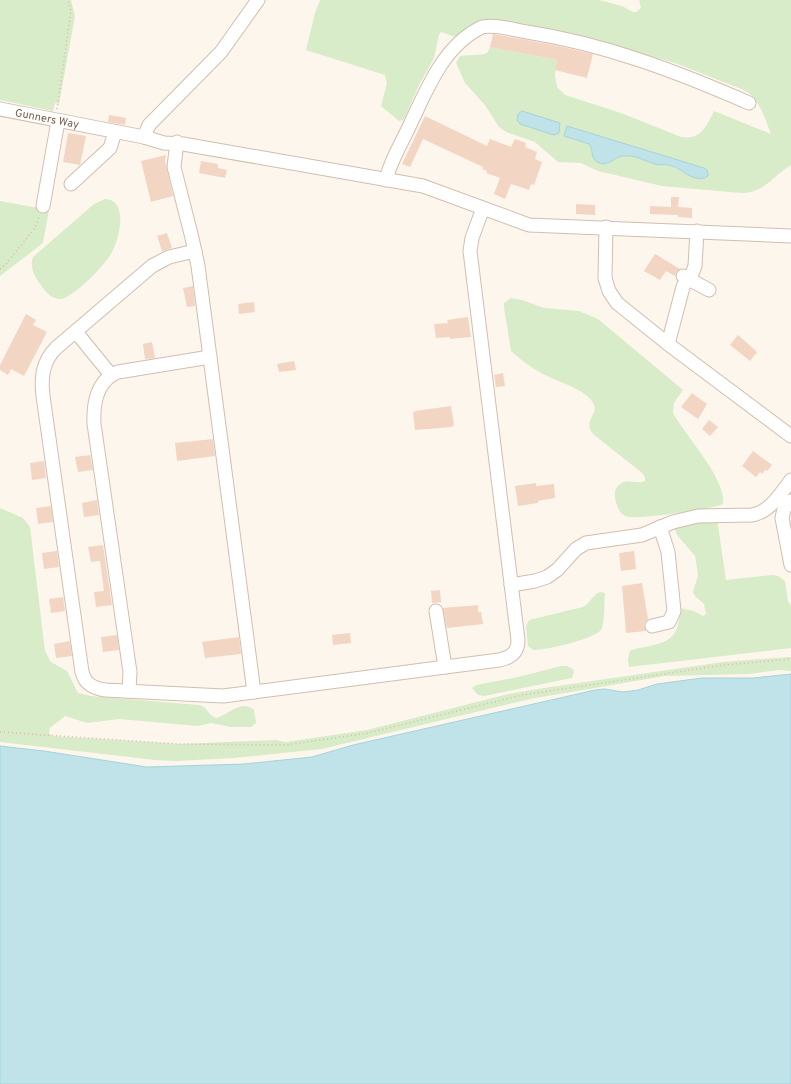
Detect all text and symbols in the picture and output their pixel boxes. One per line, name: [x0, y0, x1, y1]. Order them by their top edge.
street label: Gunners Way: [14, 106, 80, 132]

